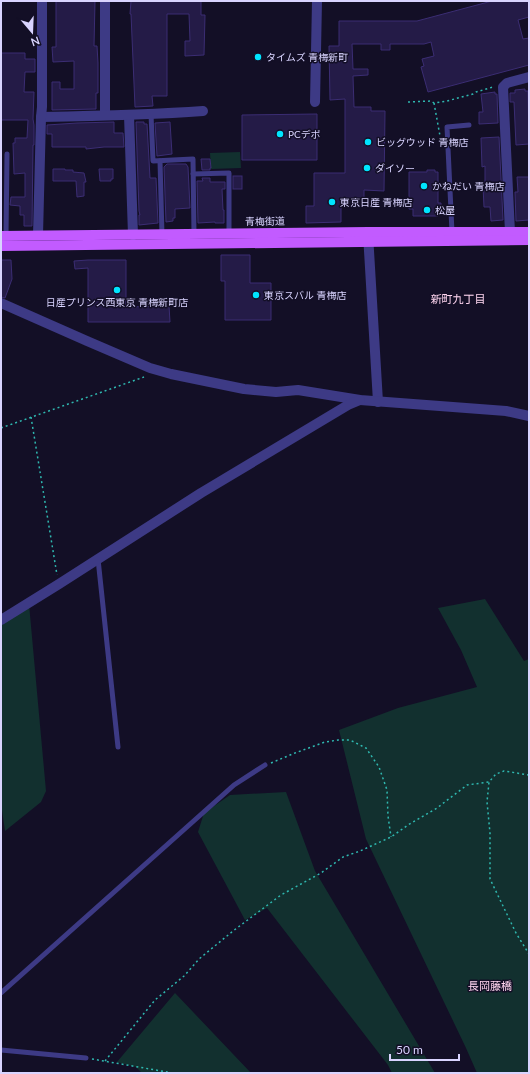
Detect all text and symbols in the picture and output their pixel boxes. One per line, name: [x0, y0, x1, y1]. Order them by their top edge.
north arrow: [12, 12, 52, 52]
text: N: [29, 34, 42, 49]
place label: タイムズ 青梅新町: [266, 51, 348, 63]
marker: タイムズ 青梅新町: [253, 52, 263, 62]
place label: PCデポ: [288, 128, 321, 140]
marker: PCデポ: [275, 129, 285, 139]
place label: ビッグウッド 青梅店: [376, 136, 469, 148]
marker: ビッグウッド 青梅店: [363, 137, 373, 147]
place label: ダイソー: [375, 162, 415, 174]
marker: ダイソー: [362, 163, 372, 173]
place label: かねだい 青梅店: [432, 180, 505, 192]
marker: かねだい 青梅店: [419, 181, 429, 191]
place label: 東京日産 青梅店: [340, 196, 413, 208]
marker: 東京日産 青梅店: [327, 197, 337, 207]
place label: 松屋: [435, 204, 455, 216]
marker: 松屋: [422, 205, 432, 215]
street label: 青梅街道: [245, 215, 285, 227]
marker: 日産プリンス西東京 青梅新町店: [112, 285, 122, 295]
place label: 東京スバル 青梅店: [264, 289, 347, 301]
marker: 東京スバル 青梅店: [251, 290, 261, 300]
district label: 新町九丁目: [431, 292, 486, 305]
place label: 日産プリンス西東京 青梅新町店: [46, 296, 188, 308]
district label: 長岡藤橋: [468, 979, 512, 992]
scale bar: [390, 1036, 459, 1062]
text: 50 m: [396, 1042, 423, 1057]

